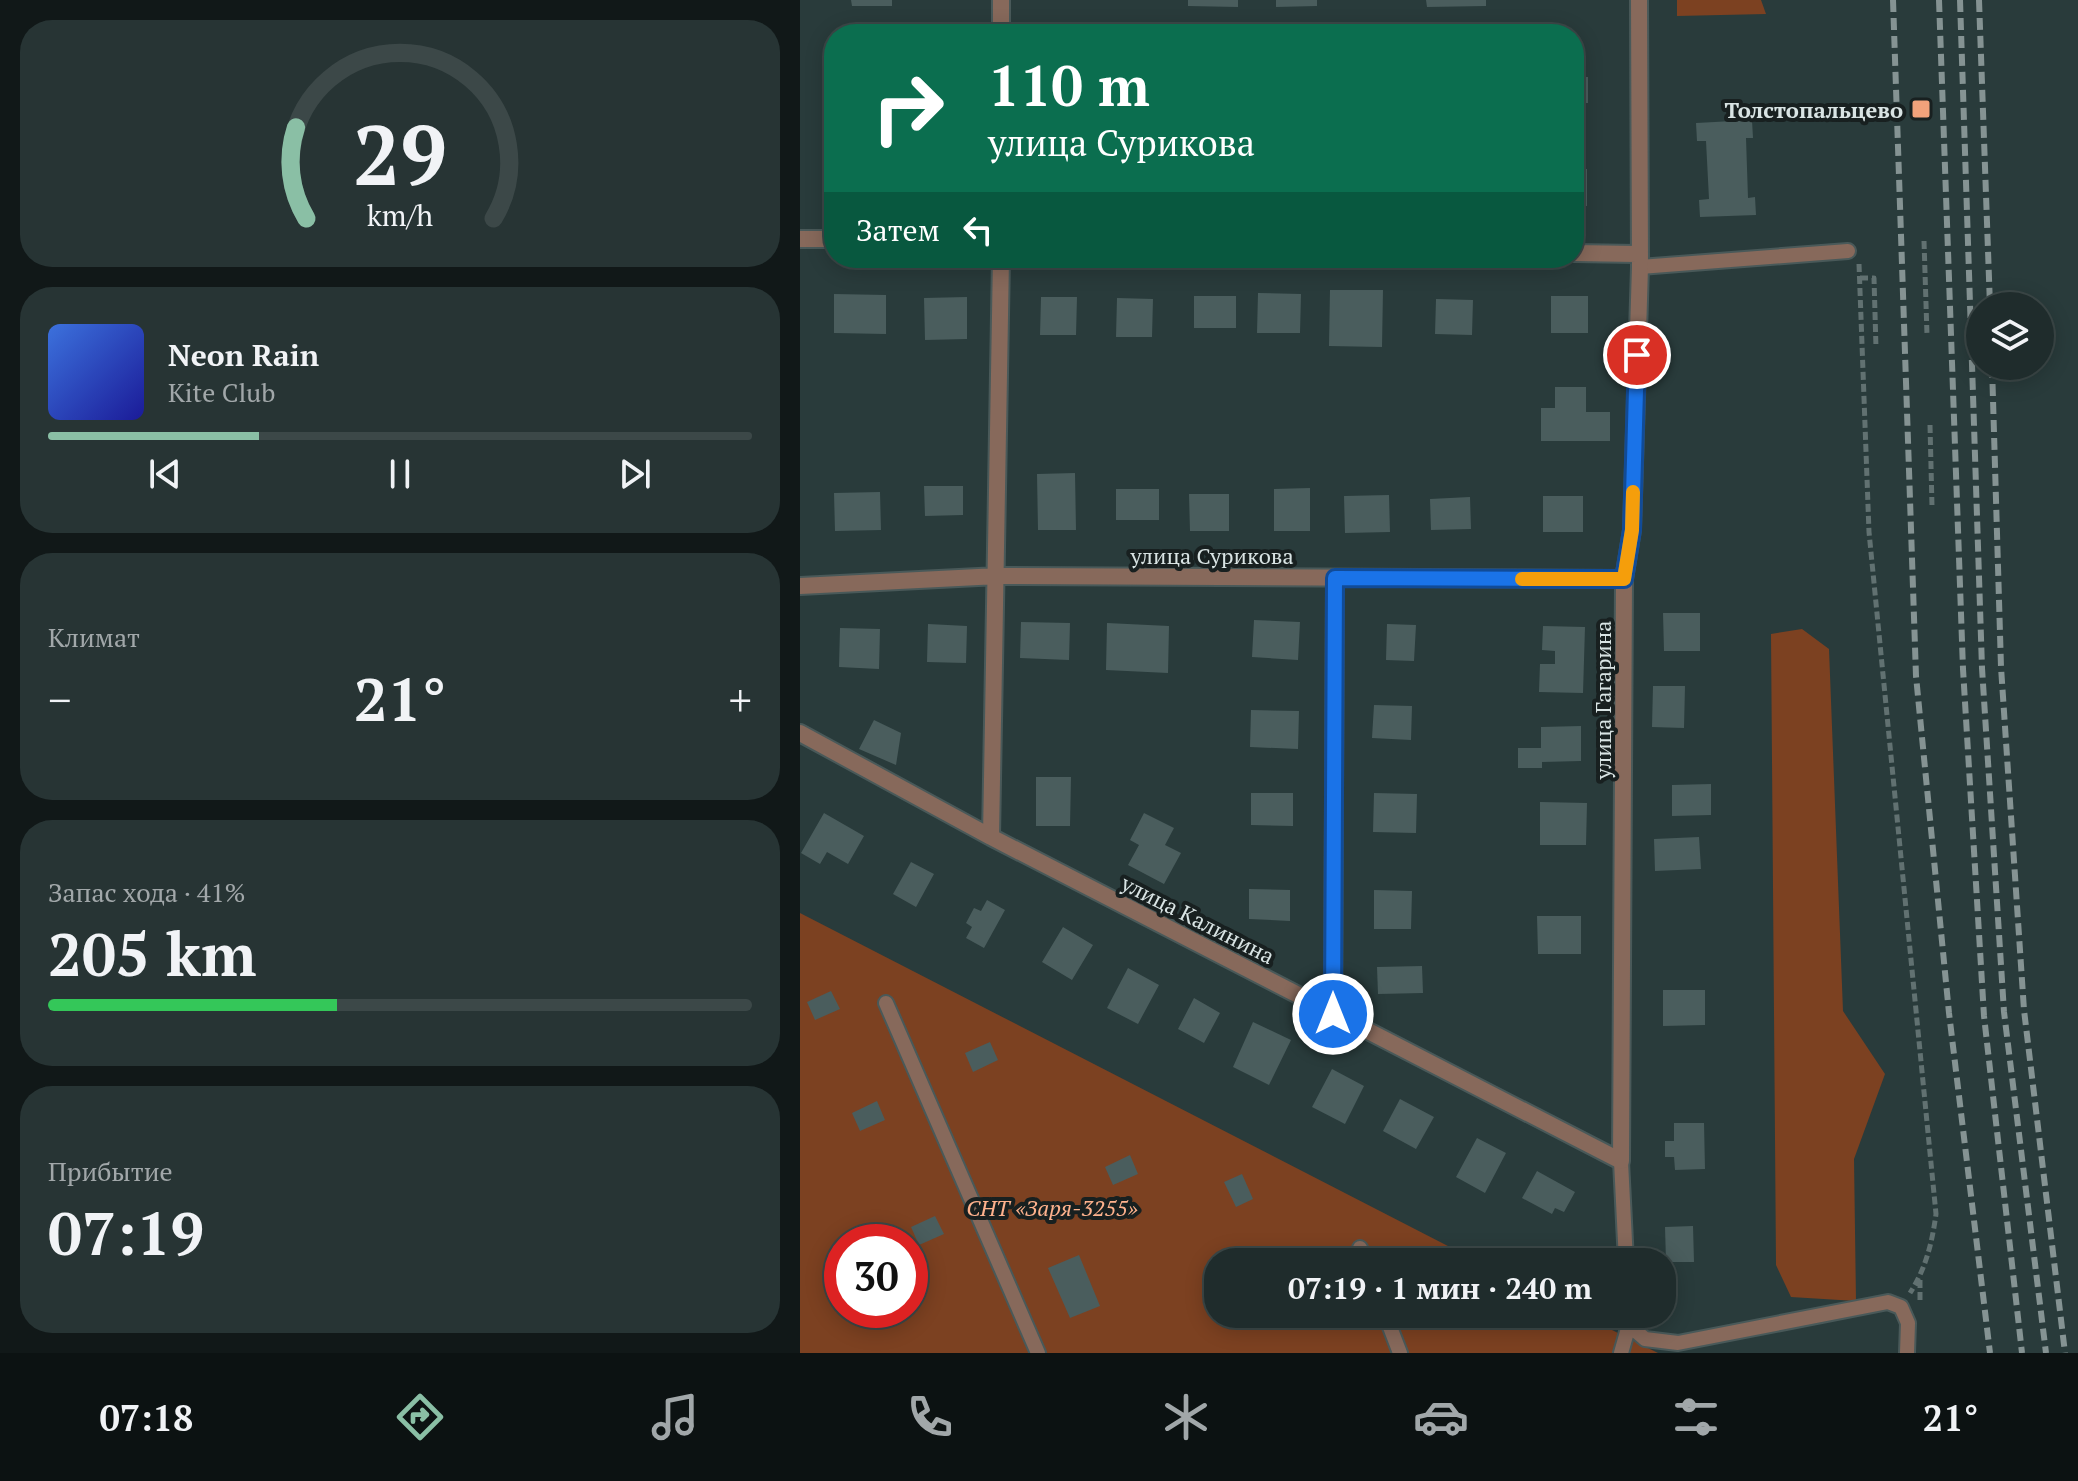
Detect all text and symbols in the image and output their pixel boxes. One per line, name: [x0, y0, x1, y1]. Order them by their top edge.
text: 110 m: [988, 48, 1150, 122]
icon: right: [856, 56, 960, 160]
place label: Толстопальцево: [1724, 95, 1903, 124]
marker: Толстопальцево: [1910, 98, 1932, 120]
text: 29: [353, 99, 447, 209]
text: улица Сурикова: [988, 119, 1255, 166]
text: km/h: [367, 196, 433, 234]
icon: left: [956, 208, 1000, 252]
text: Затем: [856, 210, 940, 250]
map controls: [1966, 292, 2054, 380]
button: layers: [1966, 292, 2054, 380]
pin: [1603, 321, 1671, 389]
icon: arrive: [1615, 333, 1659, 377]
text: Neon Rain: [168, 335, 319, 375]
text: Kite Club: [168, 375, 275, 409]
icon: previous: [143, 452, 187, 496]
icon: pause: [378, 452, 422, 496]
icon: next: [613, 452, 657, 496]
street label: улица Сурикова: [1129, 541, 1294, 570]
text: Климат: [48, 620, 140, 654]
street label: улица Гагарина: [1588, 621, 1617, 780]
text: 21°: [354, 659, 446, 738]
text: −: [48, 670, 71, 729]
text: +: [729, 670, 752, 729]
street label: улица Калинина: [1116, 867, 1280, 970]
text: Запас хода · 41%: [48, 875, 246, 909]
text: 205 km: [48, 914, 256, 993]
position arrow: [1291, 972, 1375, 1056]
text: Прибытие: [48, 1154, 173, 1188]
text: 07:19: [48, 1193, 204, 1272]
park label: СНТ «Заря-3255»: [966, 1193, 1138, 1222]
speed limit sign: 30: [824, 1224, 928, 1328]
text: 07:19 · 1 мин · 240 m: [1288, 1268, 1592, 1308]
icon: directions: [392, 1389, 448, 1445]
icon: music: [647, 1389, 703, 1445]
icon: phone: [902, 1389, 958, 1445]
icon: climate: [1158, 1389, 1214, 1445]
icon: car: [1413, 1389, 1469, 1445]
icon: filters: [1668, 1389, 1724, 1445]
text: 07:18: [100, 1394, 193, 1441]
text: 21°: [1923, 1394, 1978, 1441]

